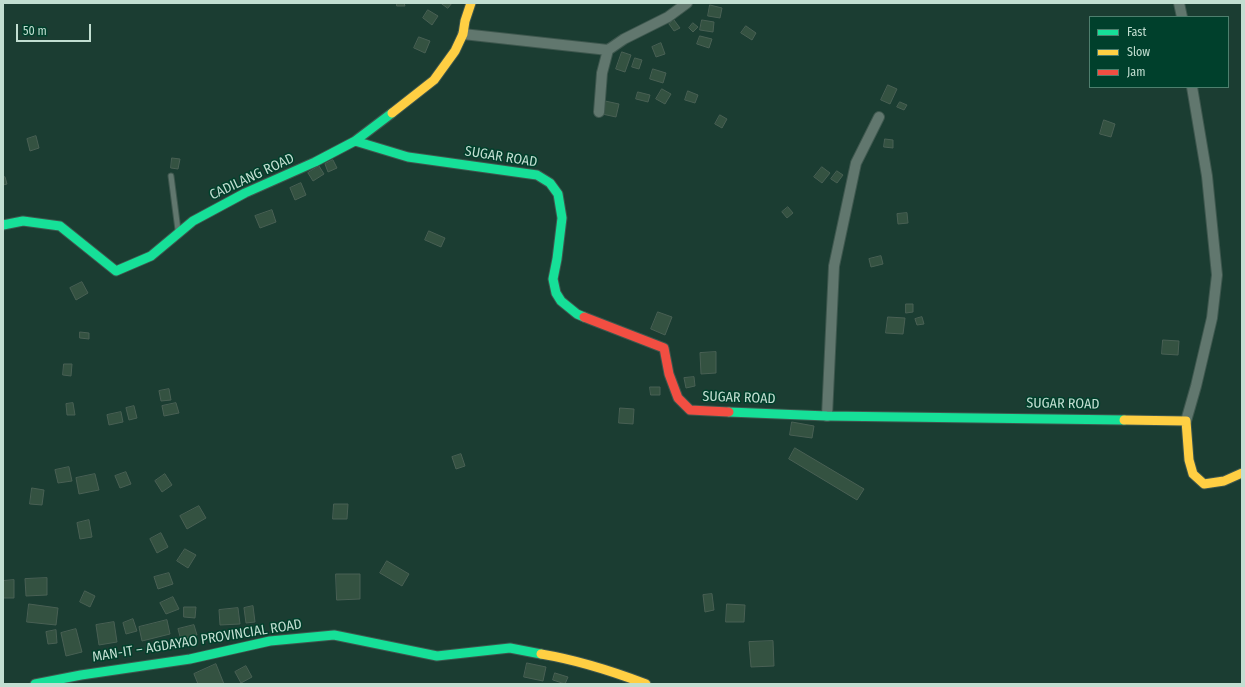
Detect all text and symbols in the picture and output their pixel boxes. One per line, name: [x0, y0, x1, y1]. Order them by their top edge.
scale bar: [18, 16, 93, 42]
legend: [1089, 16, 1229, 88]
text: 50 m: [23, 24, 47, 38]
text: Fast: [1127, 25, 1146, 39]
text: Slow: [1127, 45, 1150, 59]
text: Jam: [1127, 65, 1145, 79]
street label: SUGAR ROAD: [464, 143, 538, 171]
street label: CADILANG ROAD: [207, 150, 297, 204]
street label: SUGAR ROAD: [702, 388, 776, 408]
street label: SUGAR ROAD: [1026, 395, 1100, 413]
street label: MAN-IT – AGDAYAO PROVINCIAL ROAD: [91, 616, 303, 666]

